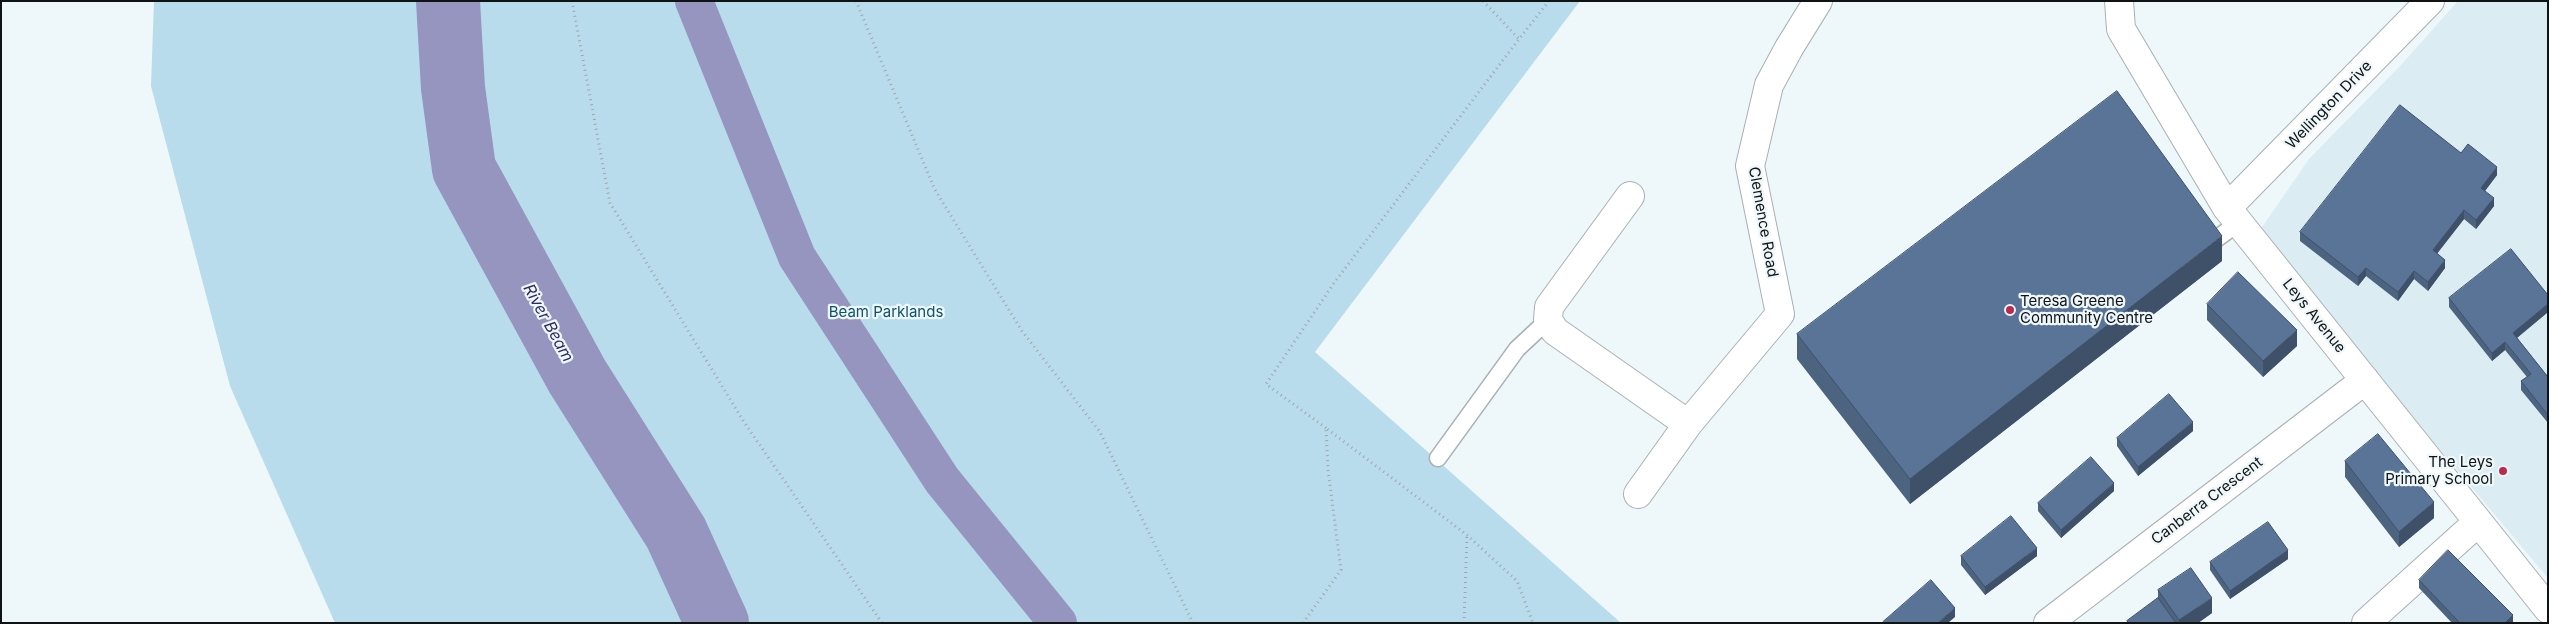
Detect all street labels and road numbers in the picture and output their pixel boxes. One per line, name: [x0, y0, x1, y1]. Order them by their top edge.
street label: Wellington Drive: [2282, 57, 2376, 153]
street label: Clemence Road: [1744, 165, 1782, 279]
street label: Leys Avenue: [2279, 275, 2349, 357]
street label: Canberra Crescent: [2148, 453, 2266, 549]

